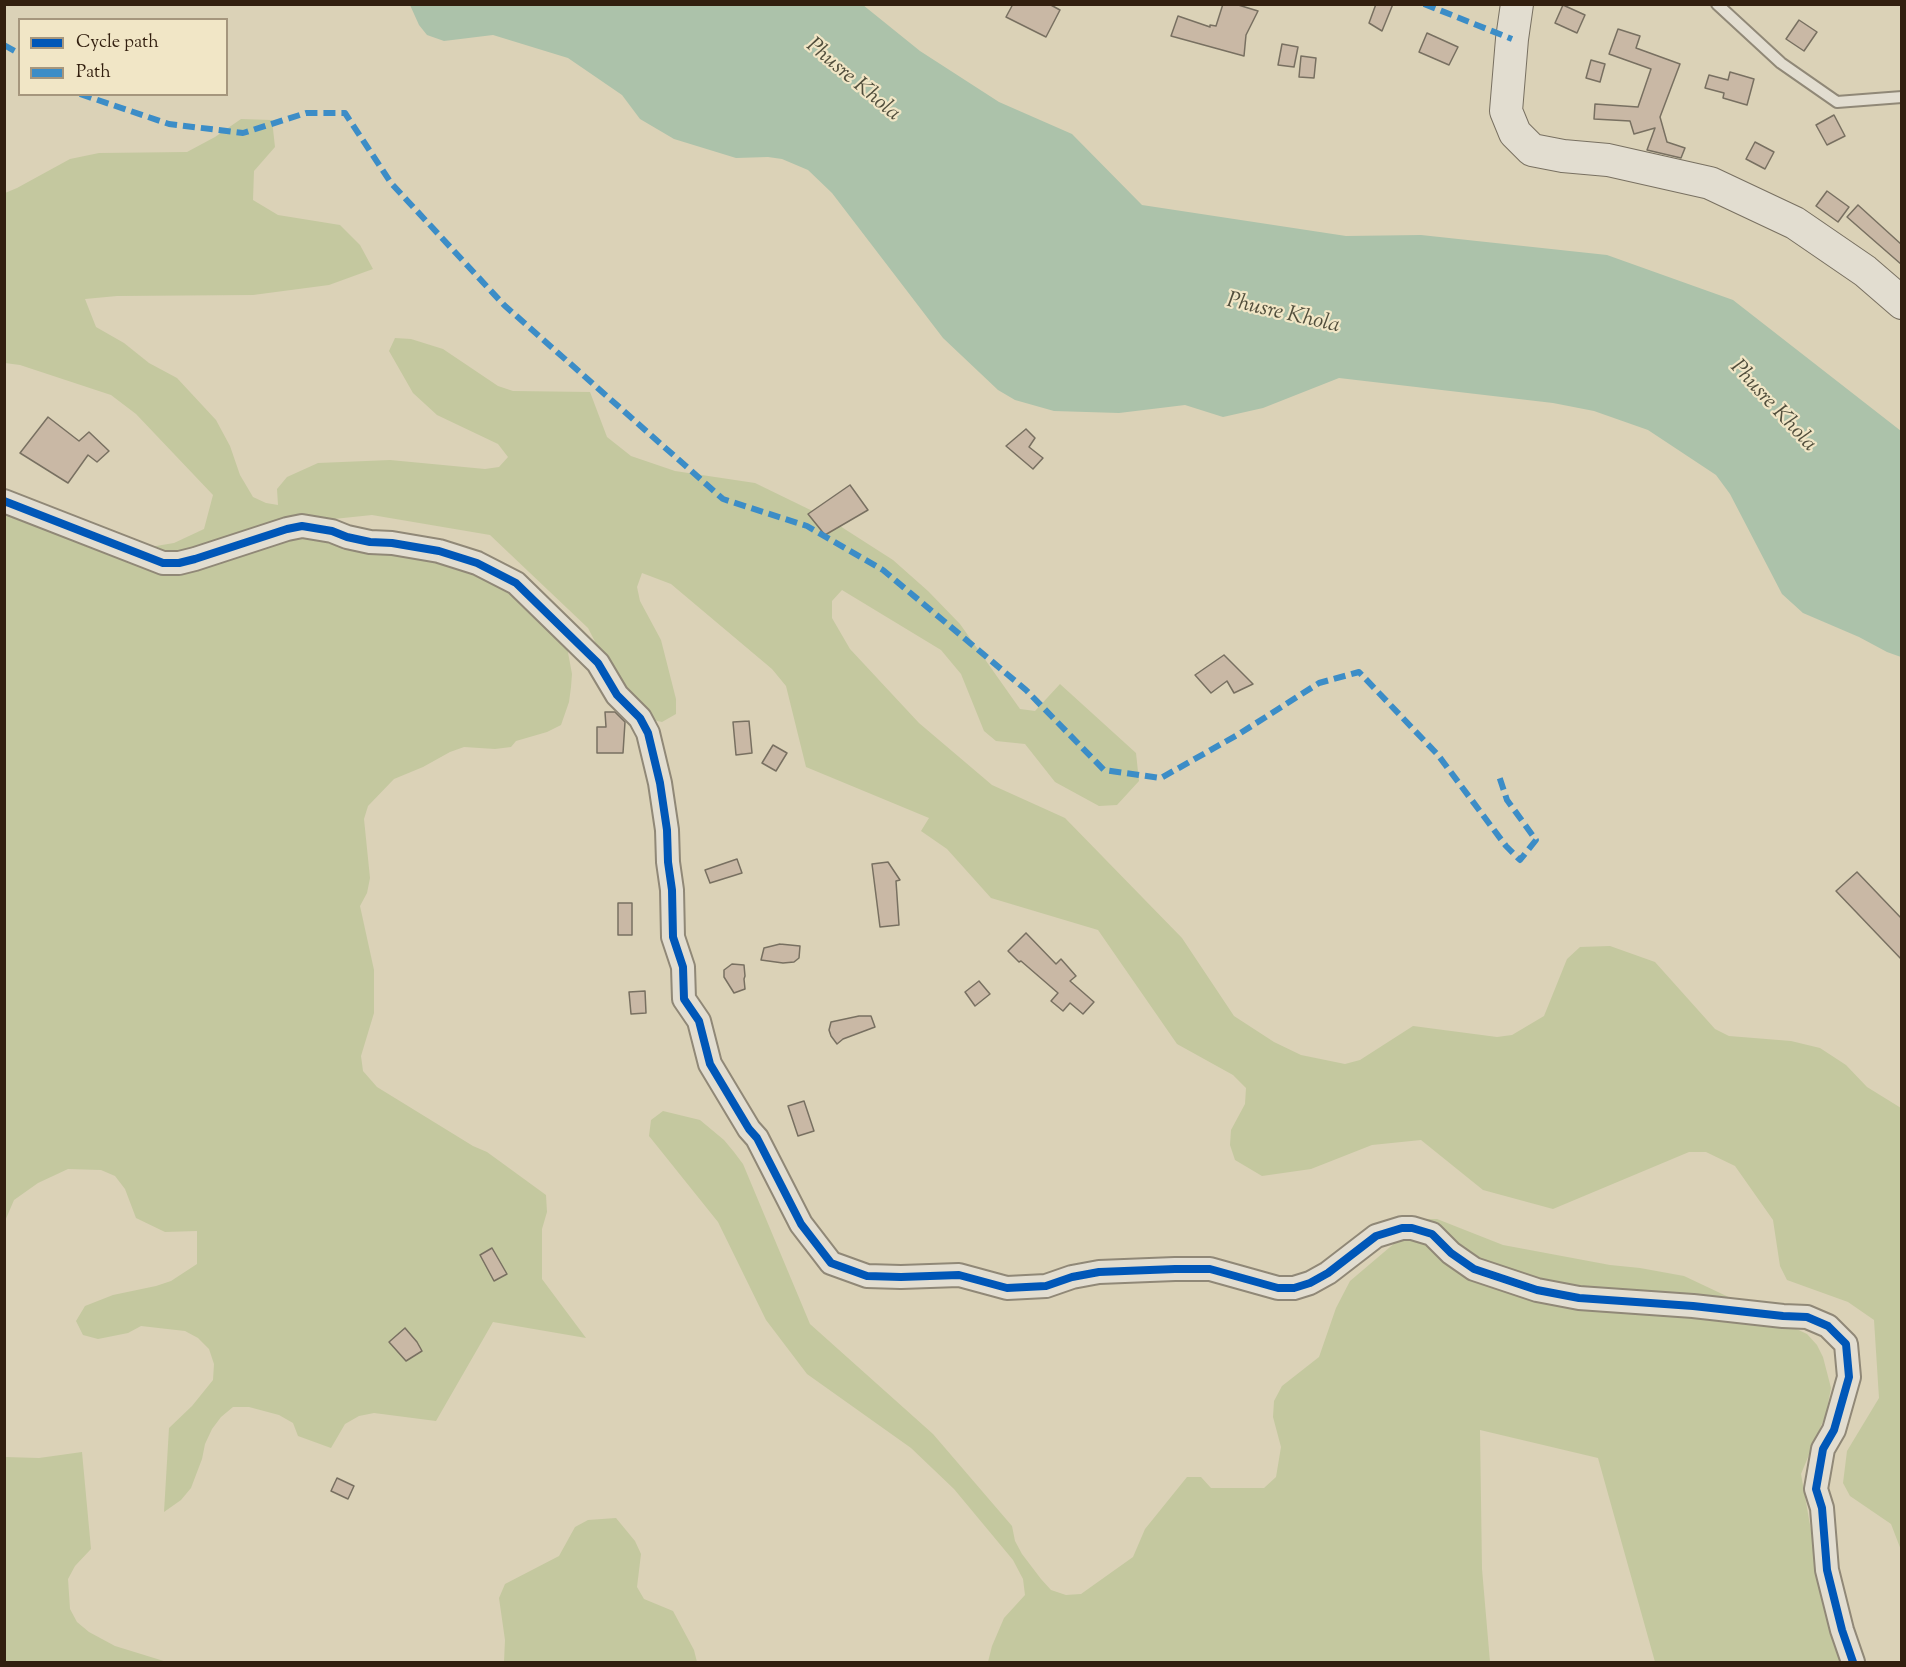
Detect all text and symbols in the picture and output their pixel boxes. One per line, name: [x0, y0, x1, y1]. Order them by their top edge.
legend: [18, 18, 228, 96]
text: Cycle path: [76, 30, 159, 56]
water label: Phusre Khola: [799, 34, 905, 128]
text: Path: [76, 60, 111, 86]
water label: Phusre Khola: [1224, 289, 1342, 341]
water label: Phusre Khola: [1723, 356, 1821, 458]

